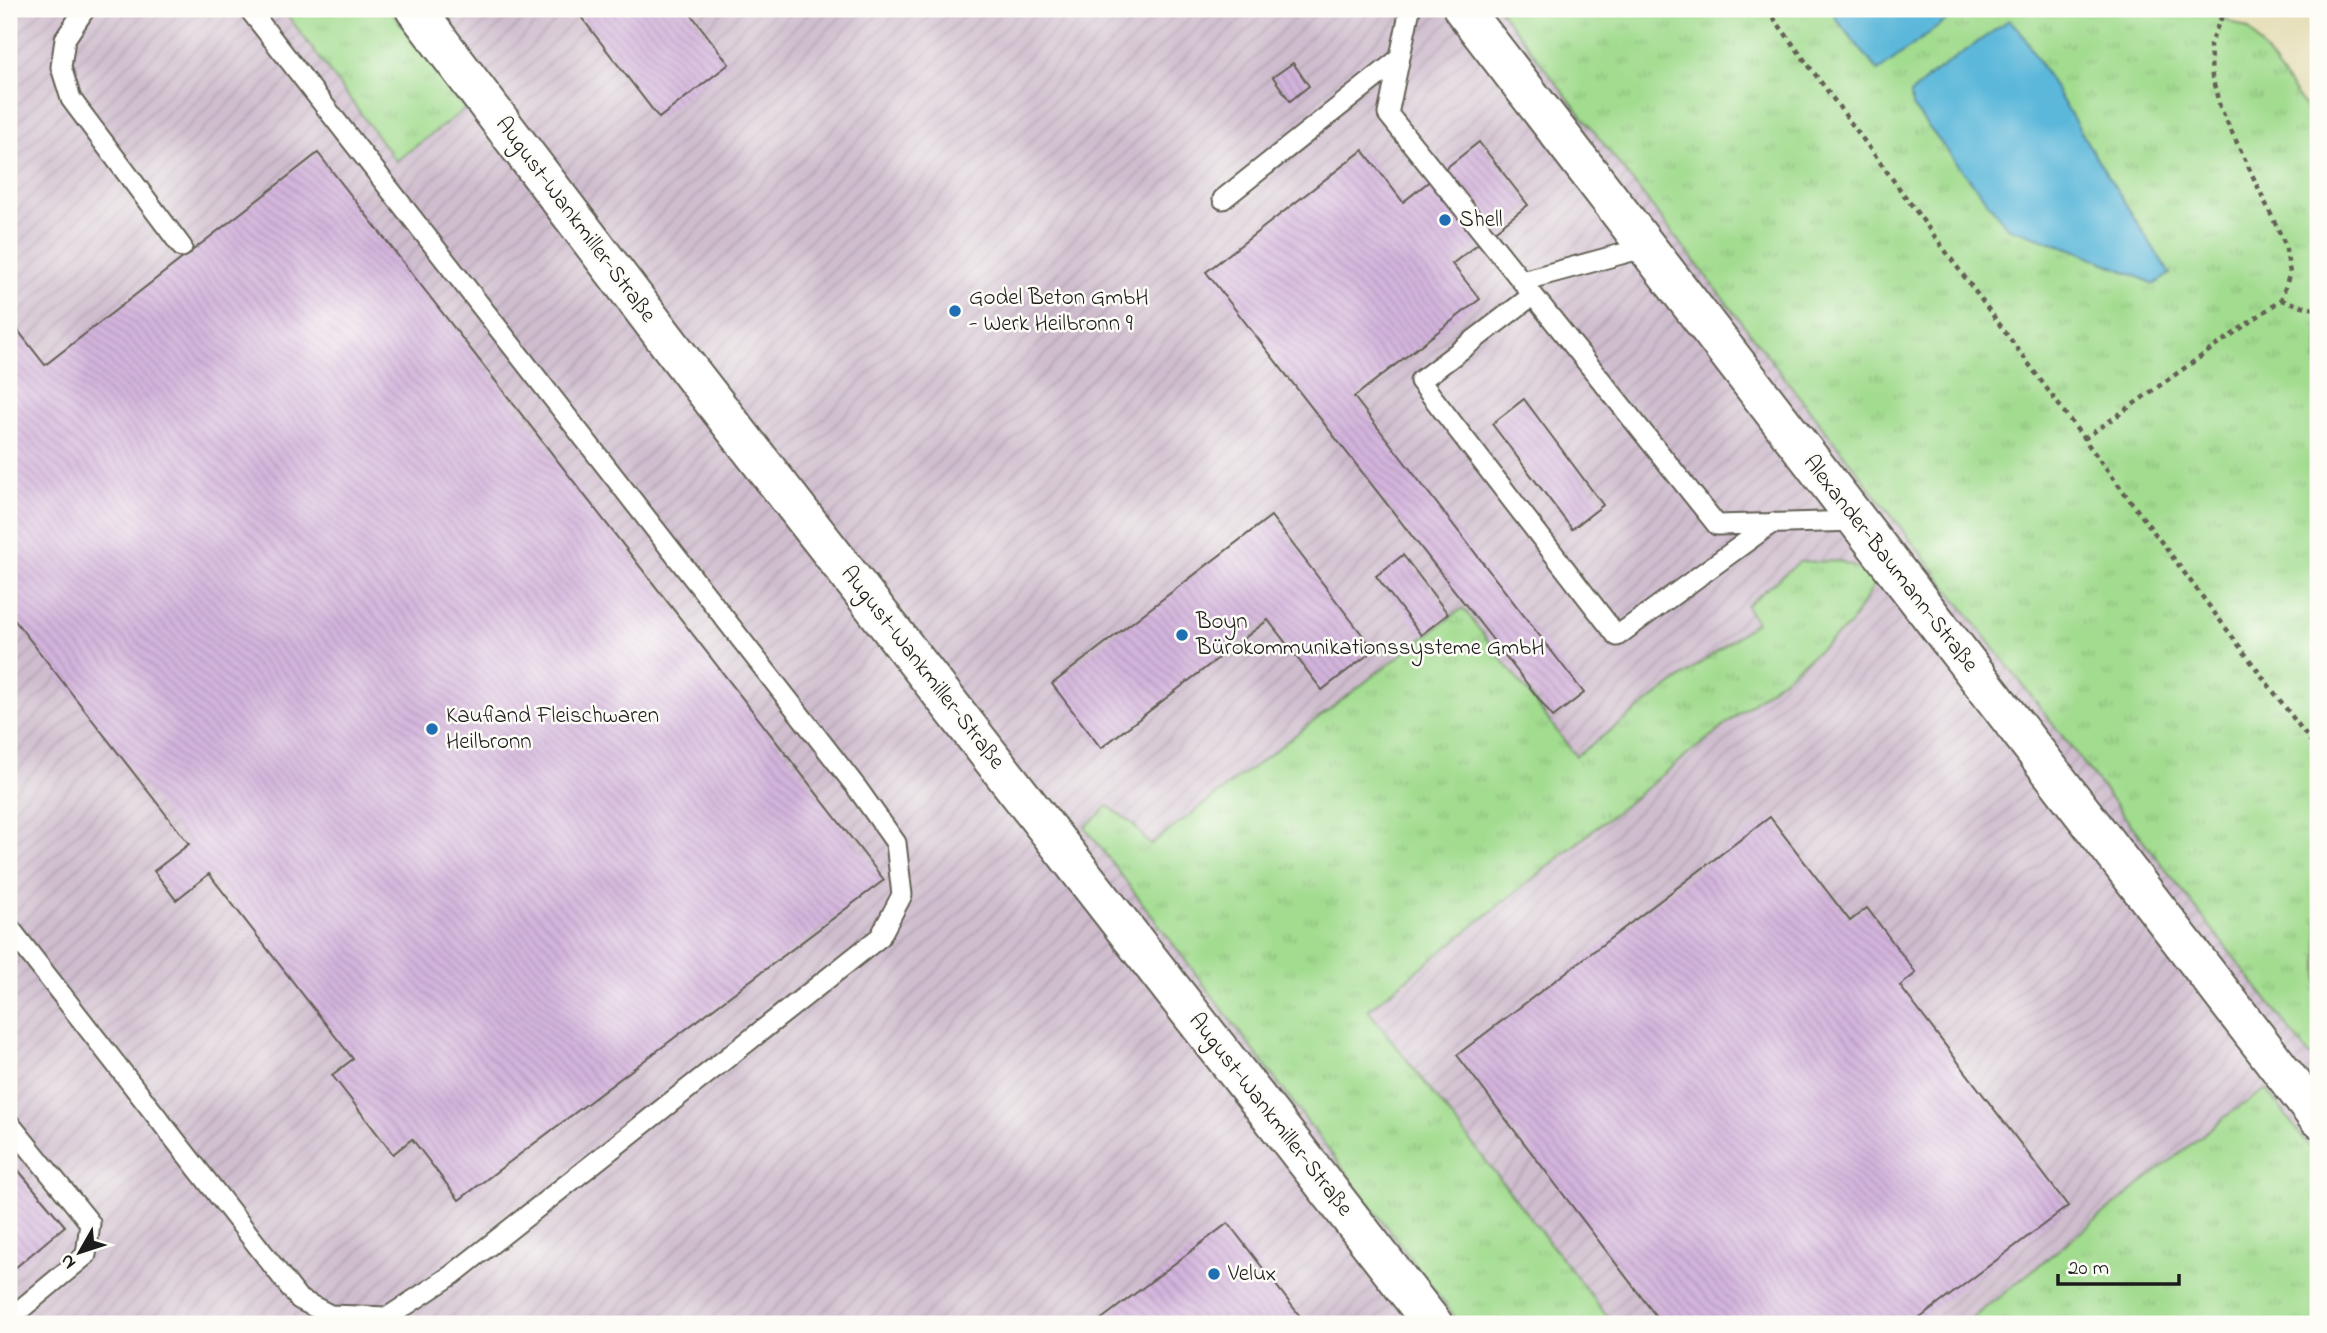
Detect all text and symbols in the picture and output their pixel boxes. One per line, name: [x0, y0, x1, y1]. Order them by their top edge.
street label: August-Wankmiller-Straße: [486, 110, 664, 331]
place label: Shell: [1459, 204, 1503, 237]
marker: Shell: [1437, 212, 1453, 228]
place label: Godel Beton GmbH - Werk Heilbronn 9: [969, 282, 1149, 341]
marker: Godel Beton GmbH - Werk Heilbronn 9: [947, 303, 963, 319]
street label: Alexander-Baumann-Straße: [1794, 448, 1986, 680]
street label: August-Wankmiller-Straße: [831, 559, 1013, 778]
place label: Boyn Bürokommunikationssysteme GmbH: [1195, 606, 1545, 667]
marker: Boyn Bürokommunikationssysteme GmbH: [1174, 627, 1190, 643]
place label: Kaufland Fleischwaren Heilbronn: [446, 700, 659, 759]
marker: Kaufland Fleischwaren Heilbronn: [424, 721, 440, 737]
street label: August-Wankmiller-Straße: [1179, 1006, 1361, 1225]
north arrow: [46, 1218, 116, 1288]
scale bar: [2058, 1242, 2178, 1286]
text: N: [54, 1248, 83, 1275]
text: 20 m: [2068, 1254, 2109, 1284]
place label: Velux: [1227, 1258, 1276, 1291]
marker: Velux: [1206, 1266, 1222, 1282]

